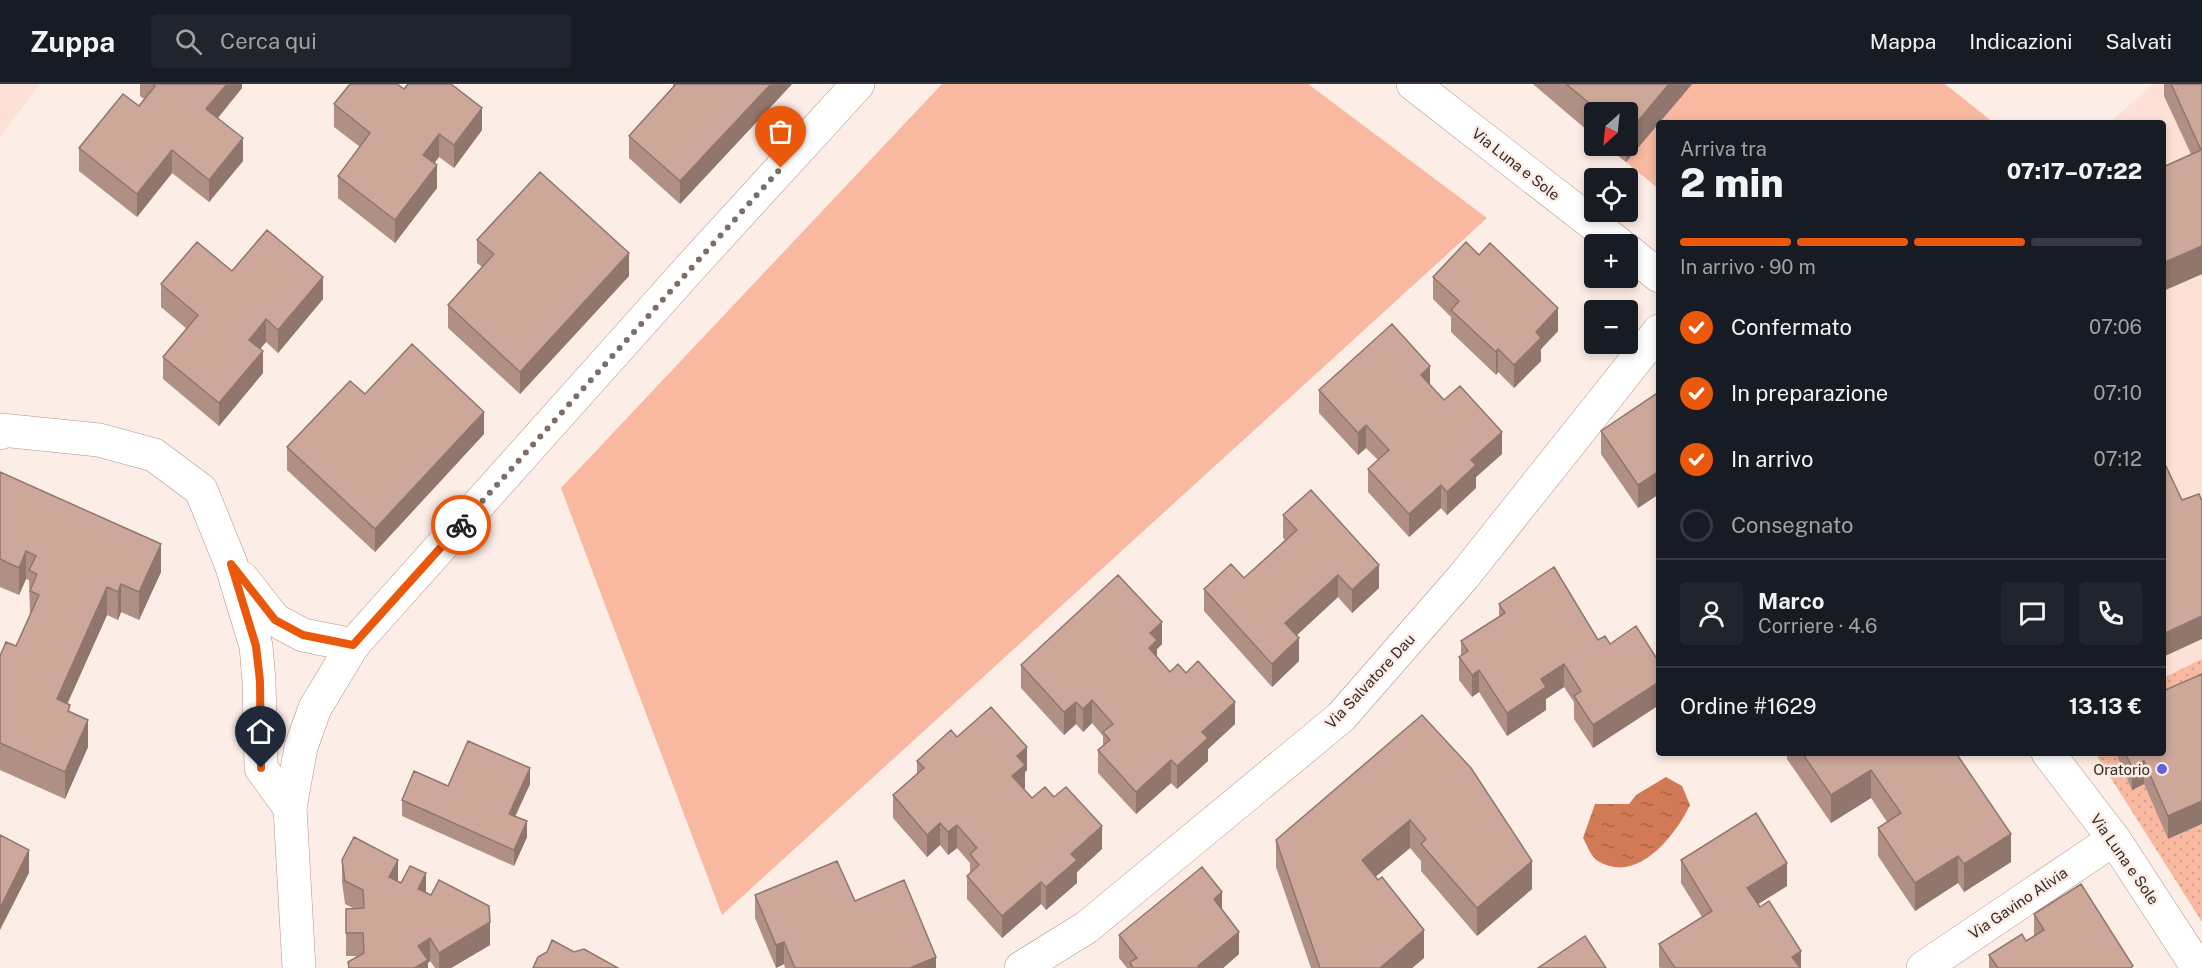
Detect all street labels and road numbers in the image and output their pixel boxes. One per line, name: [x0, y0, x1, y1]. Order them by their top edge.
street label: Via Luna e Sole: [1469, 124, 1563, 204]
street label: Via Salvatore Dau: [1322, 630, 1418, 732]
street label: Via Luna e Sole: [2087, 810, 2163, 908]
street label: Via Gavino Alivia: [1965, 864, 2071, 942]

